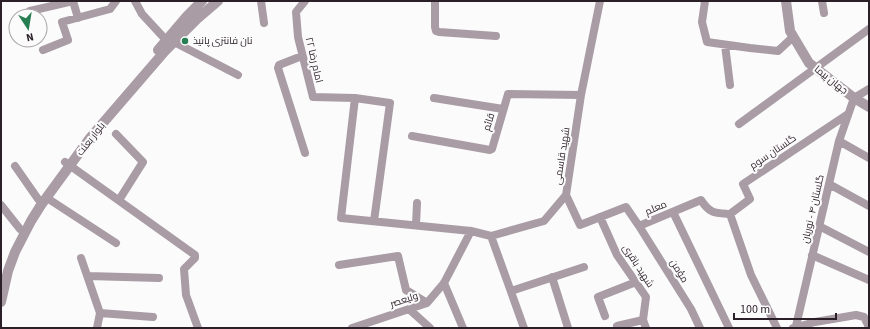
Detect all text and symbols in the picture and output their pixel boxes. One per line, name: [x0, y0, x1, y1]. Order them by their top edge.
north arrow: [8, 8, 48, 48]
text: N: [25, 29, 35, 45]
place label: نان فانتزی پانیذ: [193, 34, 252, 48]
marker: نان فانتزی پانیذ: [180, 36, 190, 46]
street label: امام رضا ۲۲: [302, 36, 326, 84]
street label: جهان پیما: [811, 62, 851, 98]
street label: قائم: [480, 111, 498, 133]
street label: بلوار بعثت: [73, 119, 109, 159]
street label: شهید قاسمی: [551, 126, 573, 186]
street label: گلستان سوم: [747, 131, 799, 173]
street label: گلستان ۴ - نوریان: [798, 173, 828, 245]
street label: معلم: [643, 197, 669, 219]
street label: شهید باقری: [619, 242, 657, 290]
street label: مؤمن: [666, 256, 692, 286]
street label: ولیعصر: [387, 289, 420, 311]
scale bar: [734, 295, 836, 321]
text: 100 m: [740, 301, 770, 318]

